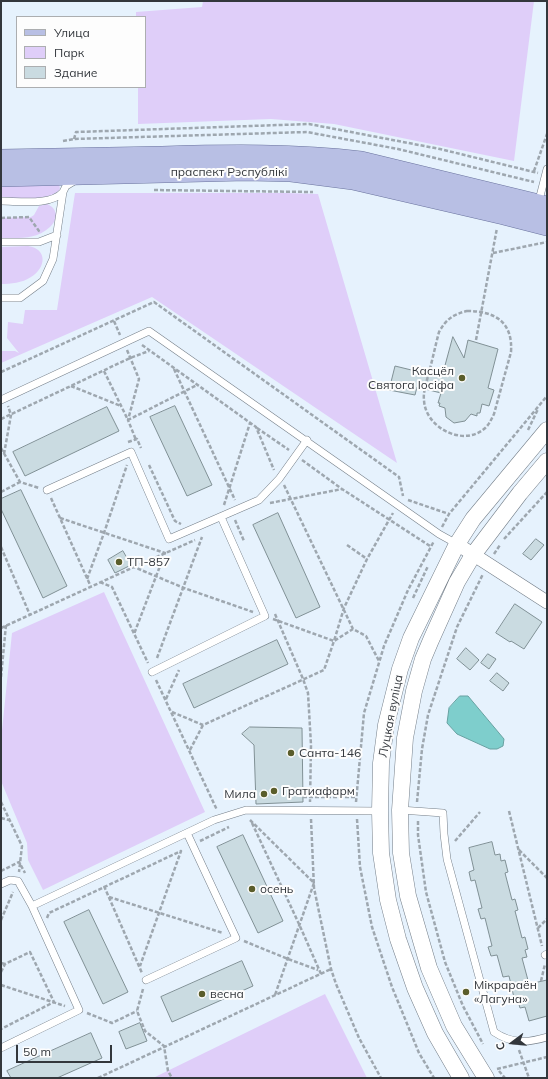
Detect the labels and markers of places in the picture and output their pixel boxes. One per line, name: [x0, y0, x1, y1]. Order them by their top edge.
place label: Касцёл Святога Іосіфа: [368, 364, 454, 392]
marker: Касцёл Святога Іосіфа: [457, 373, 467, 383]
place label: ТП-857: [127, 555, 170, 569]
marker: ТП-857: [114, 557, 124, 567]
place label: Санта-146: [299, 746, 361, 760]
marker: Санта-146: [286, 748, 296, 758]
place label: Гратиафарм: [282, 784, 355, 798]
marker: Гратиафарм: [269, 786, 279, 796]
place label: Мила: [224, 787, 256, 801]
marker: Мила: [259, 789, 269, 799]
place label: осень: [260, 882, 293, 896]
marker: осень: [247, 884, 257, 894]
place label: Мікрараён «Лагуна»: [474, 978, 537, 1006]
place label: весна: [210, 987, 244, 1001]
marker: Мікрараён «Лагуна»: [461, 987, 471, 997]
marker: весна: [197, 989, 207, 999]

